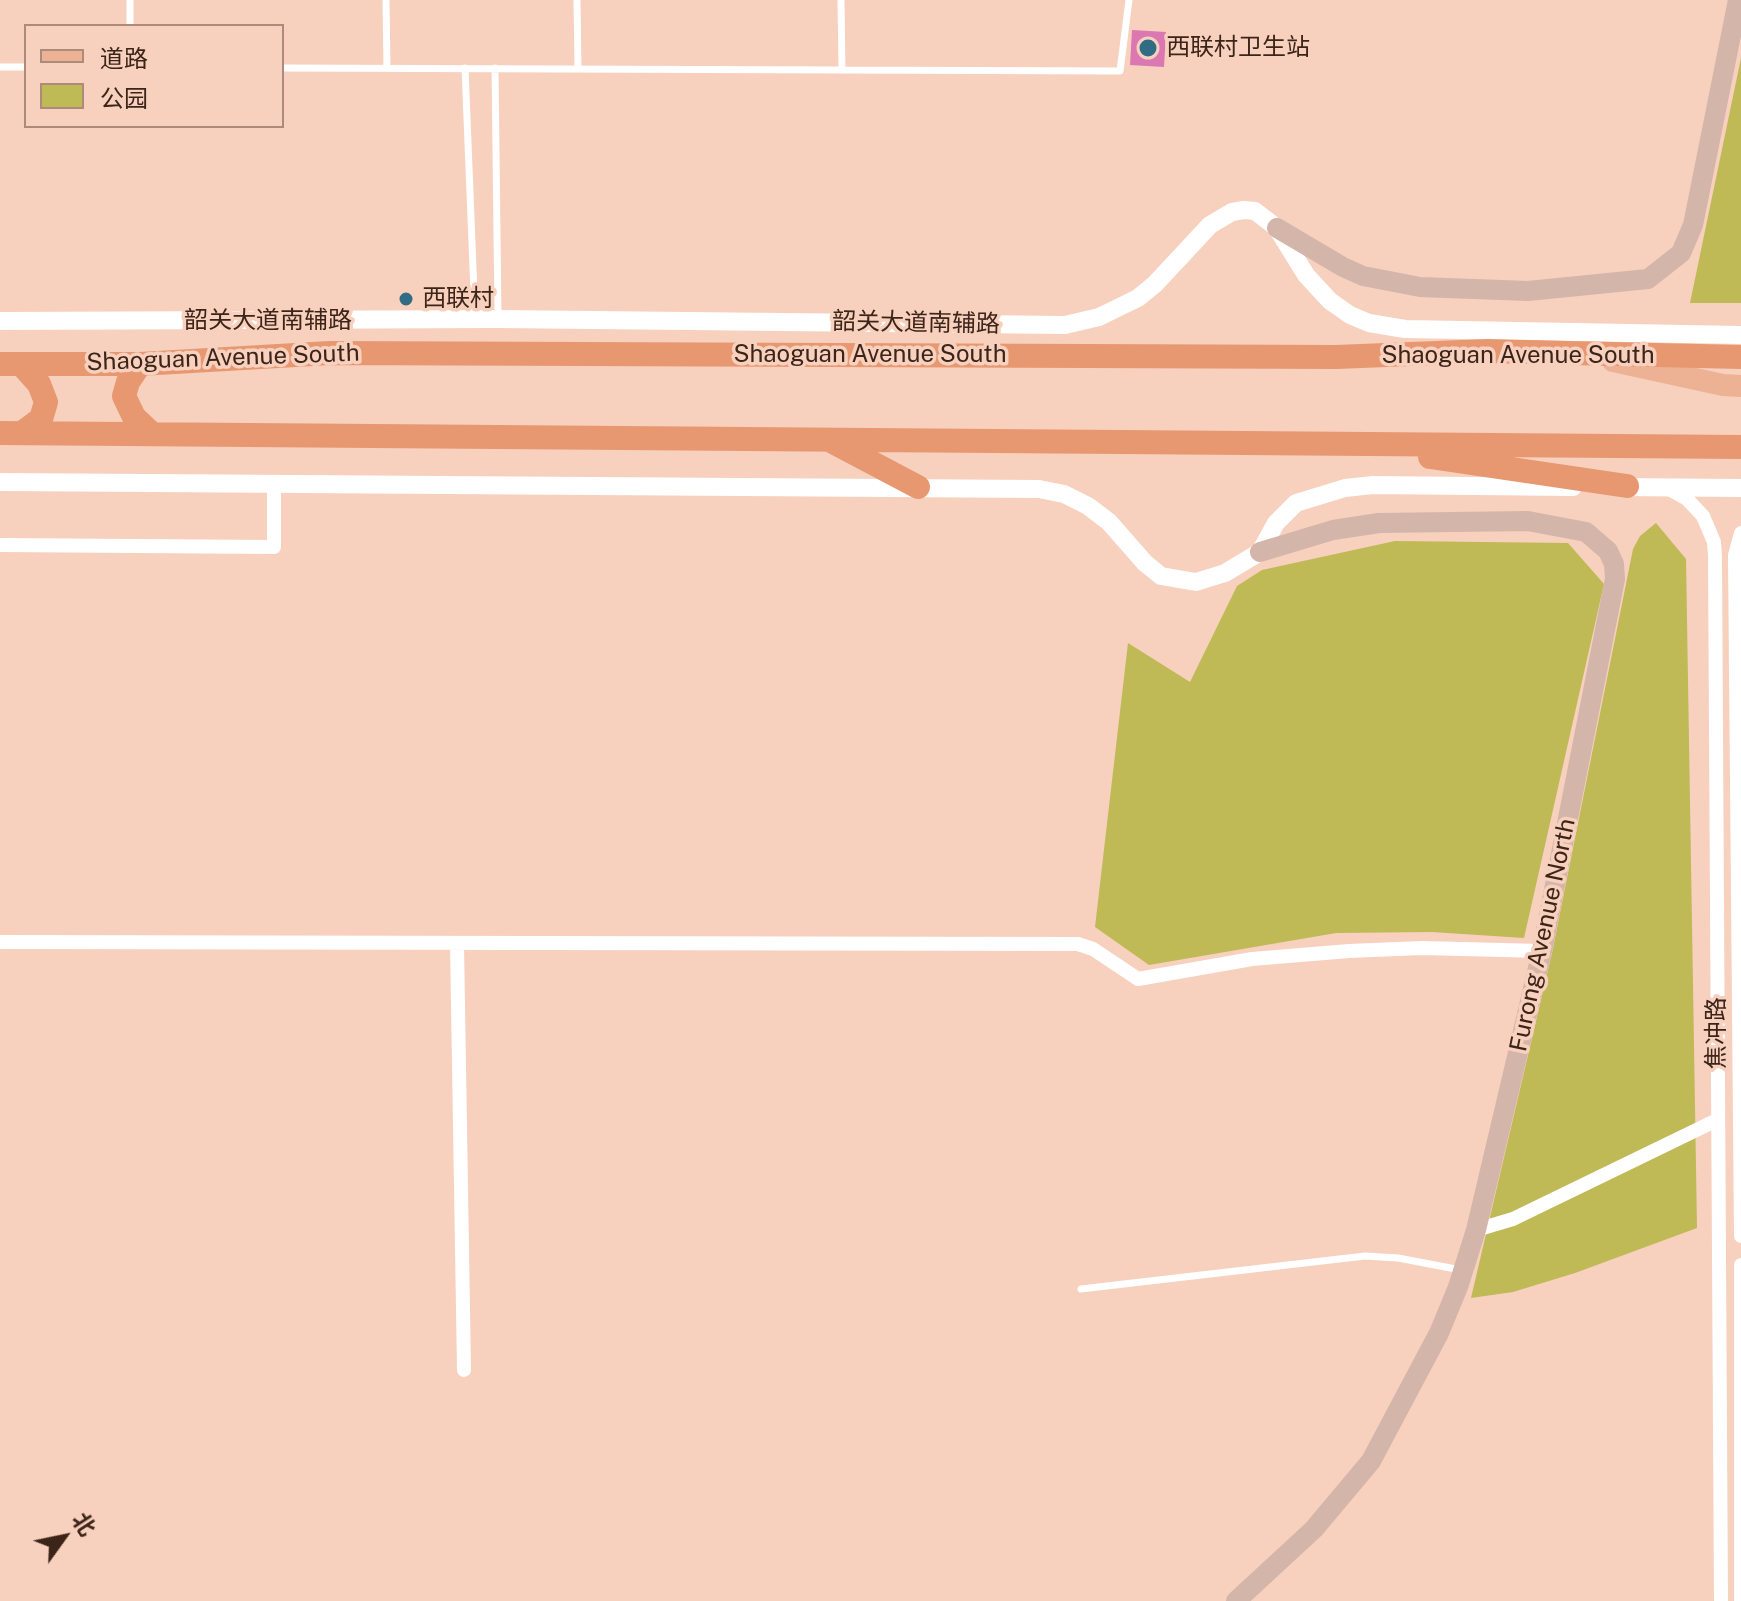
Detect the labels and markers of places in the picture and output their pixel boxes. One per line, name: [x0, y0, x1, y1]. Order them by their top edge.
place label: 西联村卫生站: [1166, 34, 1310, 62]
marker: 西联村卫生站: [1137, 37, 1159, 59]
place label: 西联村: [422, 285, 494, 313]
marker: 西联村: [397, 290, 415, 308]

